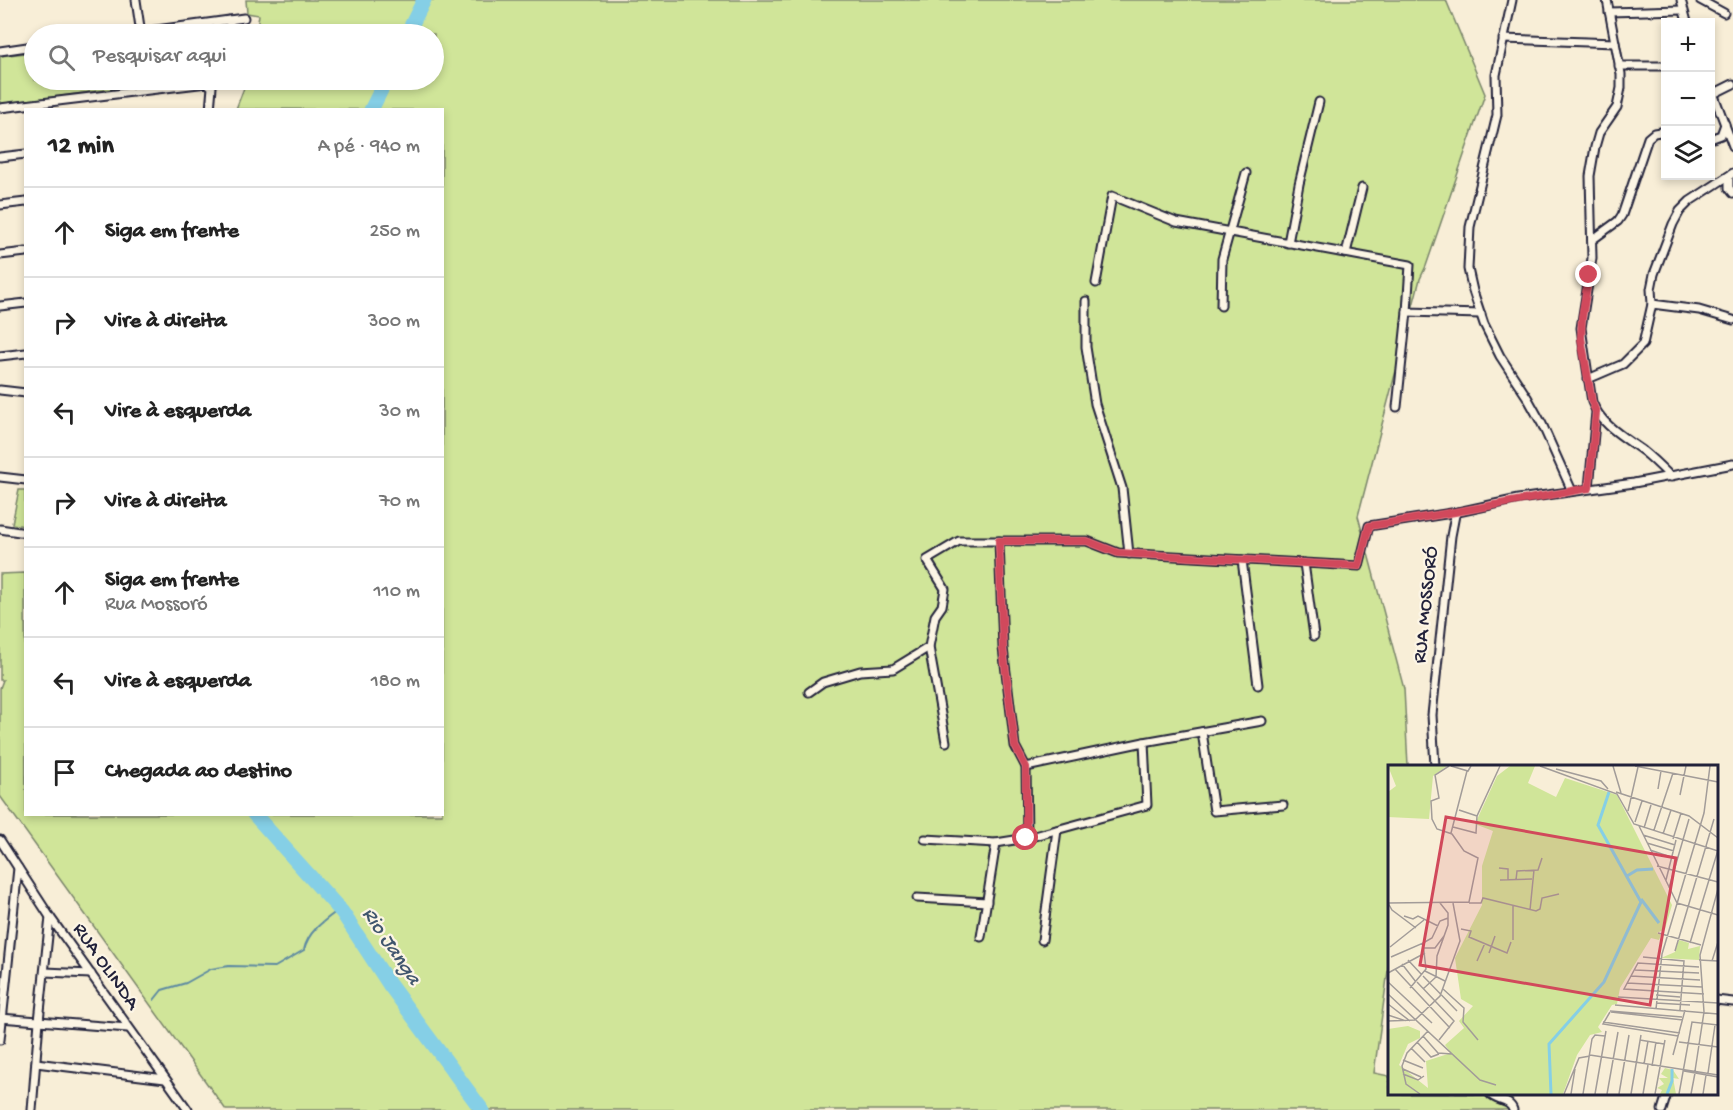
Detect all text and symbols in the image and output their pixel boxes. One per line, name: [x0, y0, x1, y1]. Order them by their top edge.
map controls: [1661, 18, 1715, 180]
button: +: [1661, 18, 1715, 72]
search box: [24, 24, 444, 90]
icon: search: [45, 41, 78, 74]
text: Pesquisar aqui: [93, 44, 227, 70]
button: −: [1661, 72, 1715, 126]
button: layers: [1661, 126, 1715, 180]
text: 12 min: [48, 132, 114, 163]
text: A pé · 940 m: [318, 136, 420, 159]
icon: ahead: [48, 216, 81, 249]
text: Siga em frente: [105, 219, 239, 245]
text: 250 m: [369, 221, 420, 244]
route end: [1575, 261, 1601, 287]
icon: right: [48, 306, 81, 339]
text: Vire à direita: [105, 309, 227, 335]
text: 300 m: [368, 311, 420, 334]
icon: left: [48, 396, 81, 429]
text: Vire à esquerda: [105, 399, 251, 425]
text: 30 m: [379, 401, 420, 424]
icon: right: [48, 486, 81, 519]
text: Vire à direita: [105, 489, 227, 515]
text: 70 m: [379, 491, 420, 514]
street label: RUA MOSSORÓ: [1409, 545, 1445, 665]
text: Siga em frente: [105, 568, 239, 594]
icon: ahead: [48, 576, 81, 609]
text: 110 m: [374, 581, 420, 604]
text: Rua Mossoró: [105, 594, 208, 617]
icon: left: [48, 666, 81, 699]
text: Vire à esquerda: [105, 669, 251, 695]
text: 180 m: [371, 671, 420, 694]
icon: arrive: [48, 756, 81, 789]
text: Chegada ao destino: [105, 759, 292, 785]
inset map: [1388, 765, 1718, 1095]
route start: [1012, 824, 1038, 850]
water label: Rio Janga: [355, 904, 426, 991]
street label: RUA OLINDA: [67, 919, 144, 1016]

